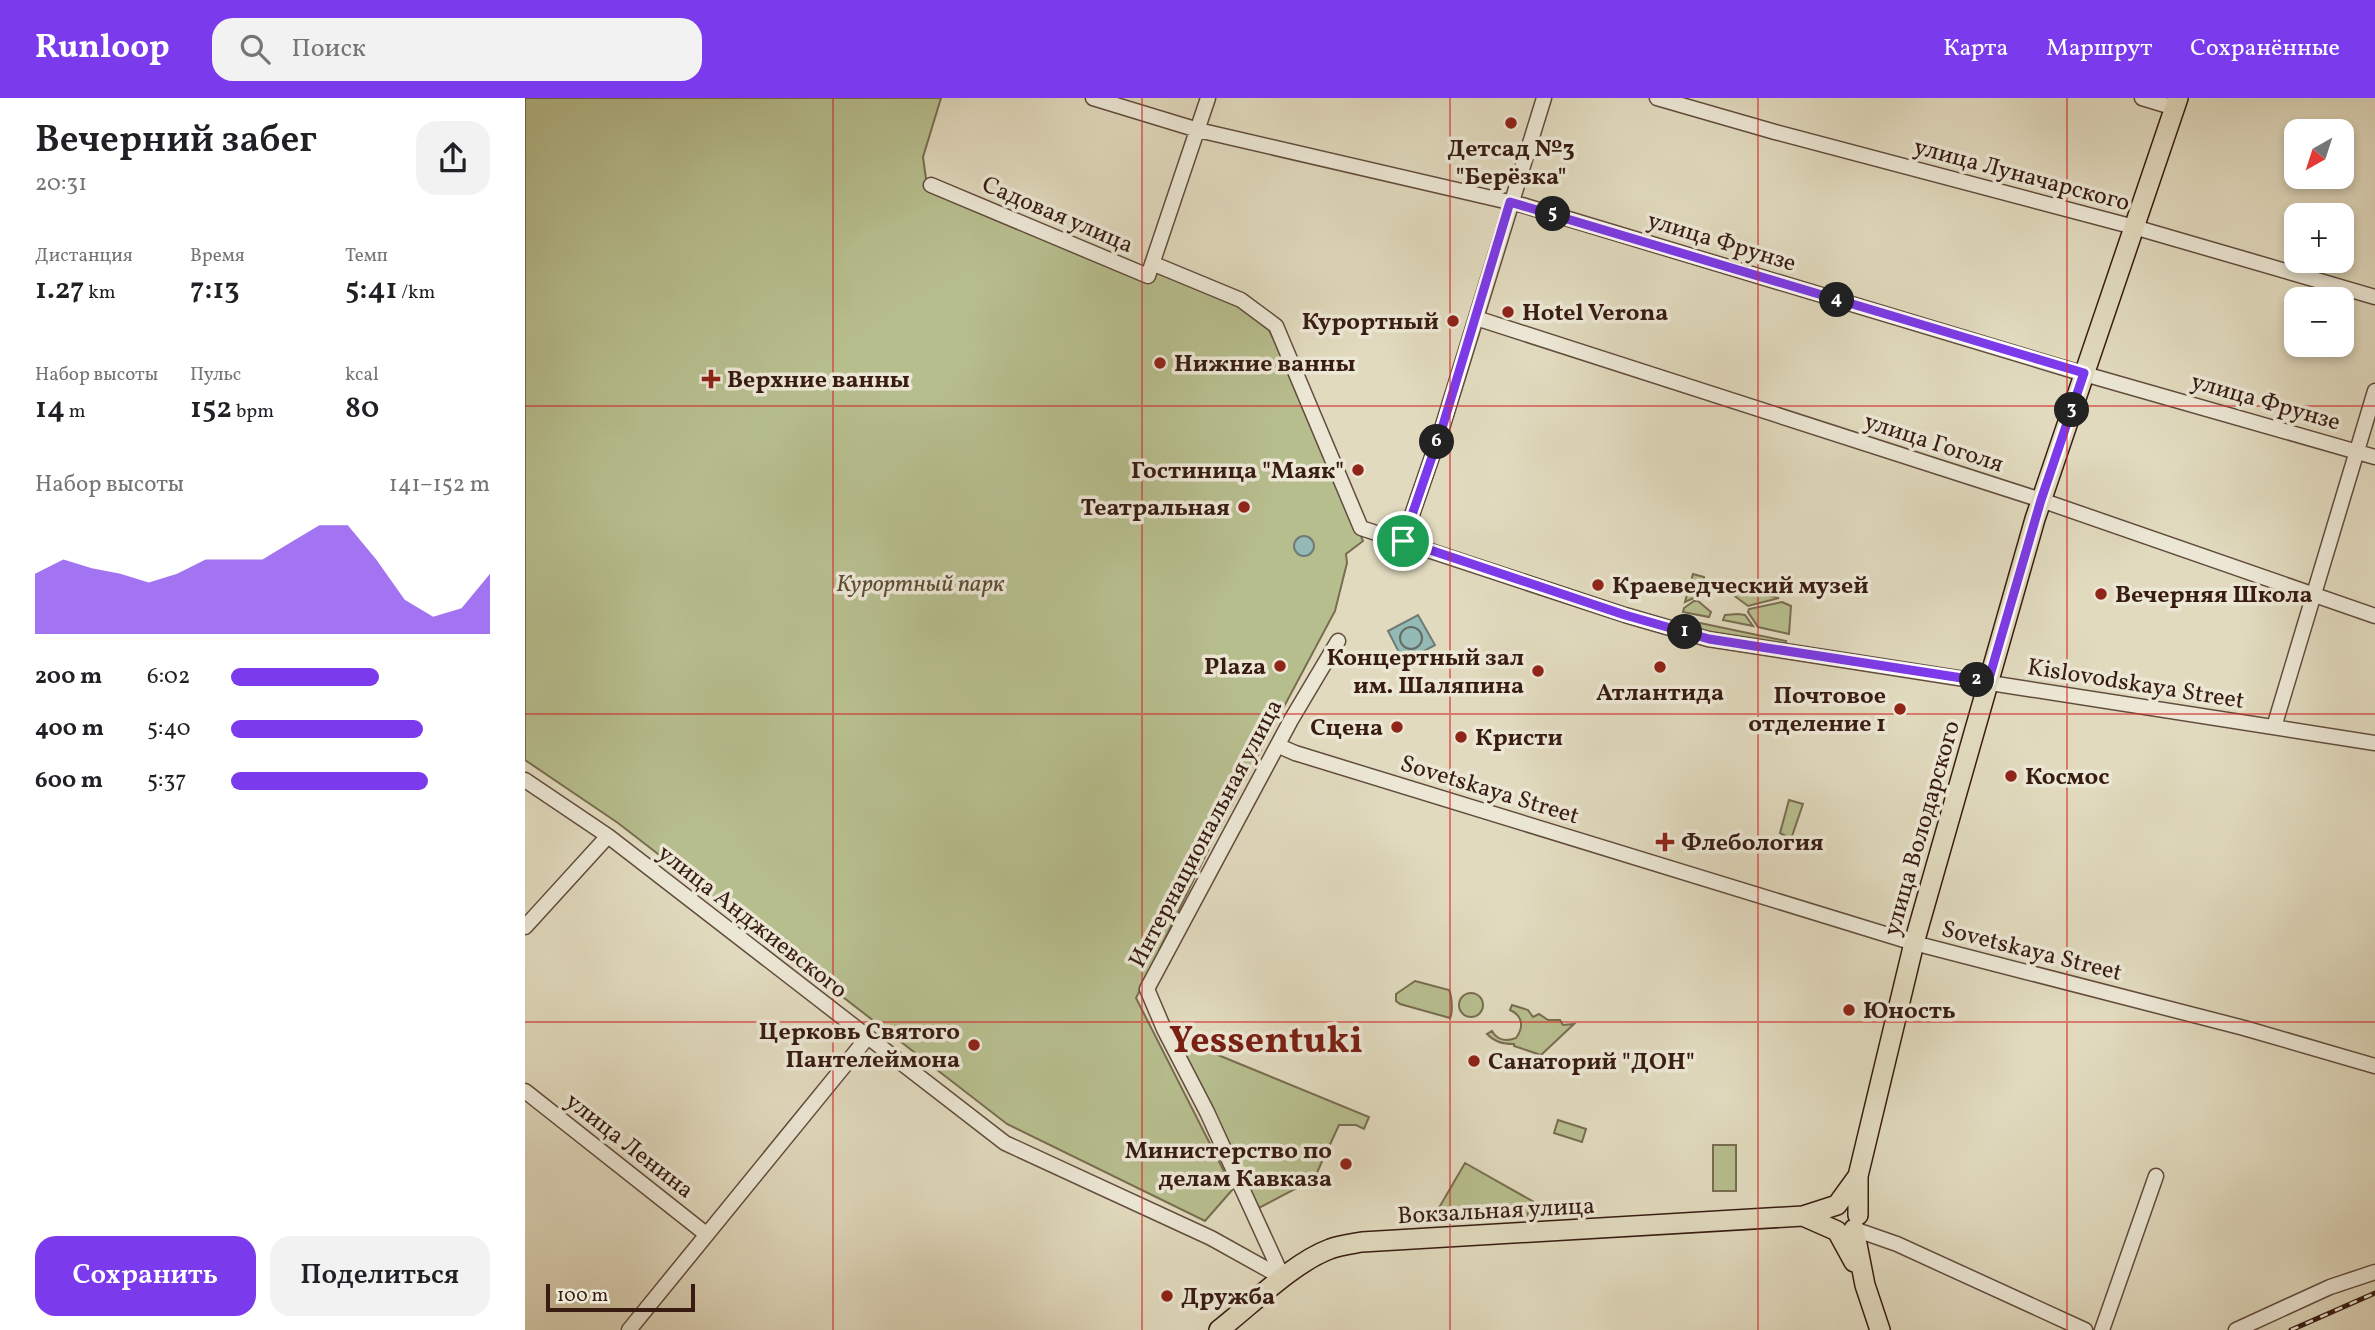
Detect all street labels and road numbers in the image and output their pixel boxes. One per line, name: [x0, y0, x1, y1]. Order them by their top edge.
street label: улица Луначарского: [1910, 131, 2133, 221]
street label: Садовая улица: [976, 169, 1138, 263]
street label: улица Фрунзе: [1643, 204, 1800, 282]
street label: улица Фрунзе: [2187, 365, 2344, 440]
street label: улица Гоголя: [1859, 405, 2007, 482]
street label: Kislovodskaya Street: [2025, 651, 2247, 719]
street label: Интернациональная улица: [1121, 694, 1292, 974]
street label: улица Володарского: [1876, 717, 1970, 940]
street label: Sovetskaya Street: [1396, 748, 1583, 834]
street label: улица Анджиевского: [650, 837, 854, 1008]
street label: Sovetskaya Street: [1938, 913, 2125, 991]
street label: улица Ленина: [557, 1085, 700, 1208]
street label: Вокзальная улица: [1397, 1190, 1596, 1234]

